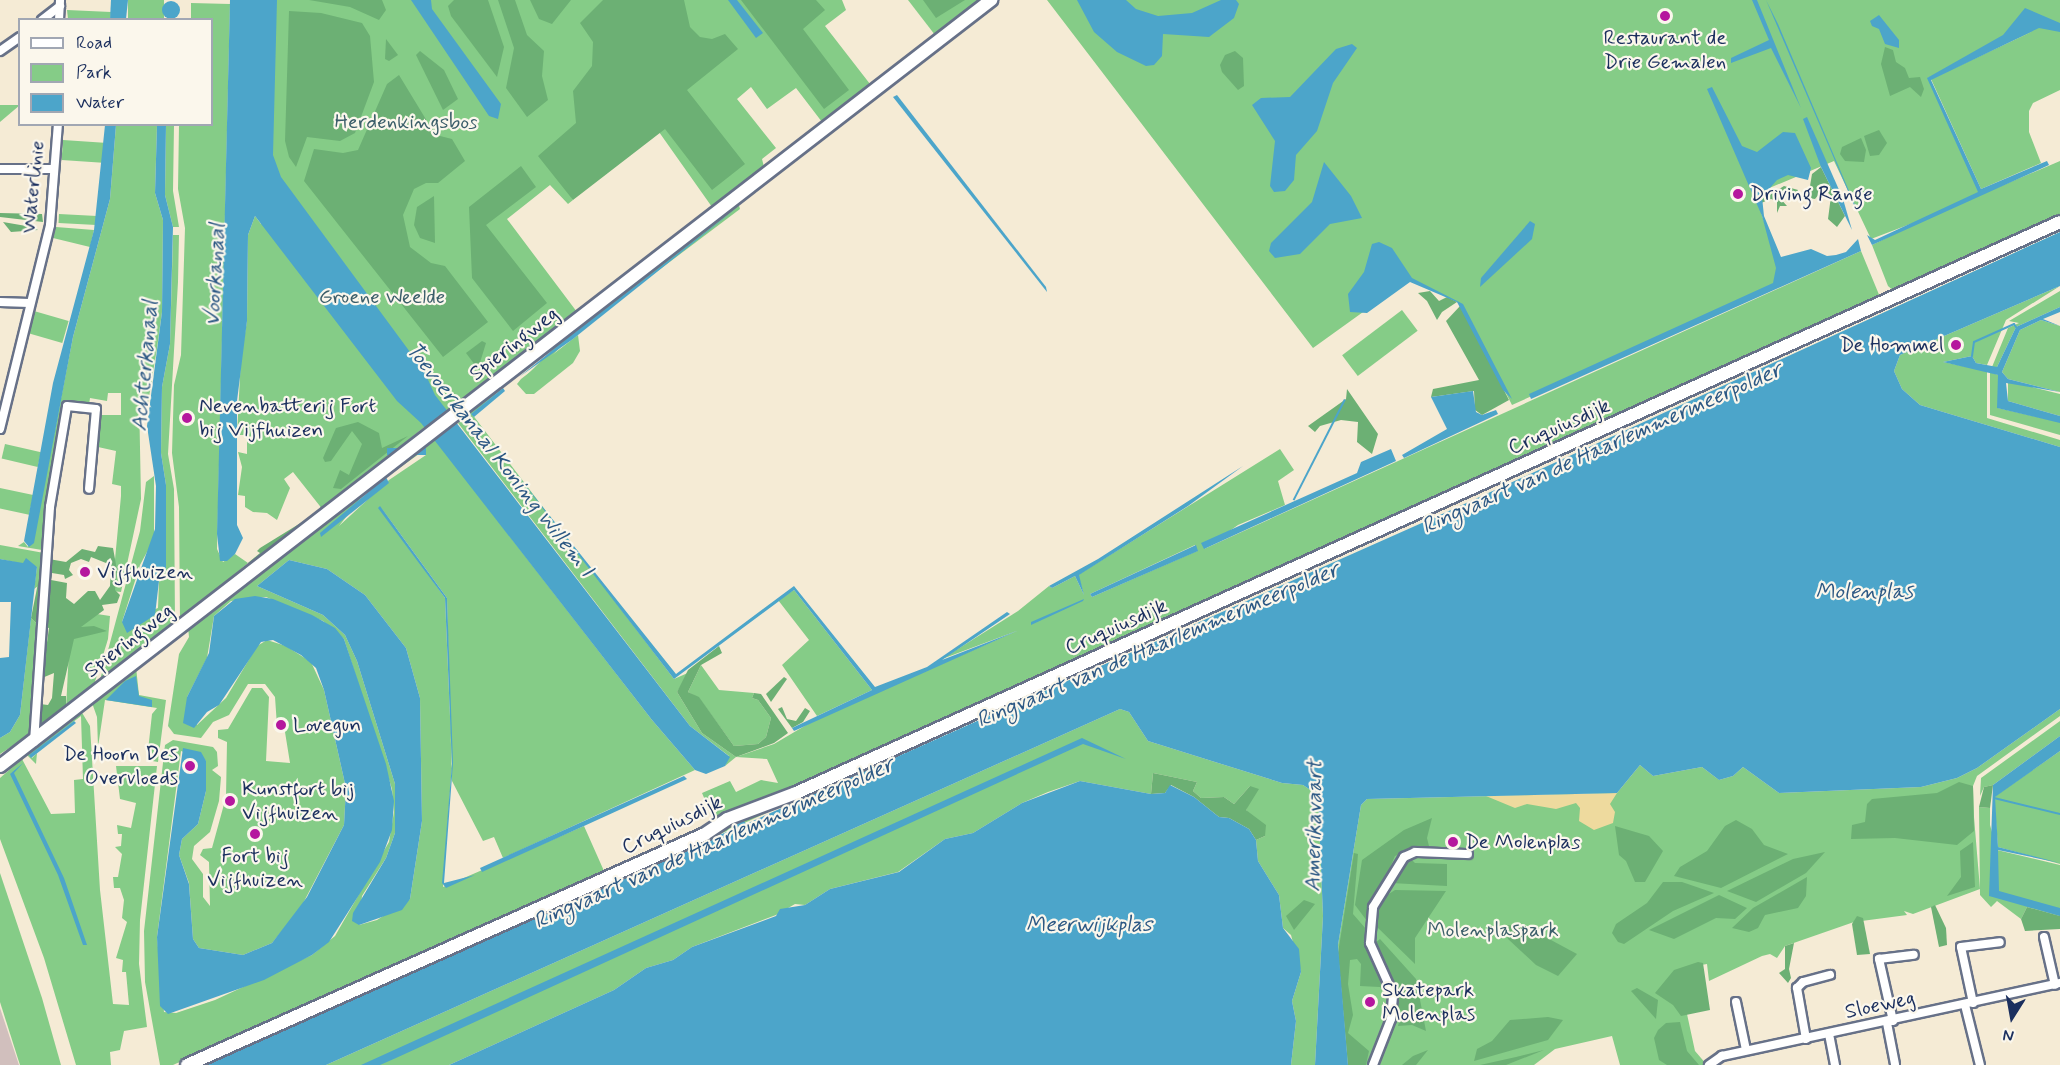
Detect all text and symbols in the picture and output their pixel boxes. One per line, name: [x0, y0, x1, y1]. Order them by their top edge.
marker: Restaurant de Drie Gemalen: [1658, 9, 1672, 23]
legend: [18, 18, 213, 126]
place label: Restaurant de Drie Gemalen: [1603, 25, 1727, 75]
text: Road: [76, 31, 112, 55]
text: Park: [76, 61, 112, 85]
text: Water: [76, 91, 124, 115]
park label: Herdenkingsbos: [334, 109, 478, 135]
street label: Waterlinie: [16, 139, 50, 235]
place label: Driving Range: [1750, 181, 1872, 207]
marker: Driving Range: [1731, 187, 1745, 201]
water label: Voorkanaal: [200, 223, 232, 327]
park label: Groene Weelde: [317, 284, 447, 310]
water label: Achterkanaal: [127, 300, 165, 432]
street label: Spieringweg: [464, 301, 564, 387]
place label: De Hommel: [1835, 332, 1944, 358]
water label: Toevoerkanaal Koning Willem I: [398, 336, 600, 584]
marker: De Hommel: [1949, 338, 1963, 352]
water label: Ringvaart van de Haarlemmermeerpolder: [1419, 358, 1785, 540]
place label: Nevenbatterij Fort bij Vijfhuizen: [199, 393, 379, 443]
street label: Cruquiusdijk: [1504, 393, 1614, 461]
marker: Nevenbatterij Fort bij Vijfhuizen: [180, 411, 194, 425]
water label: Ringvaart van de Haarlemmermeerpolder: [974, 558, 1342, 734]
place label: Vijfhuizen: [97, 559, 193, 585]
marker: Vijfhuizen: [78, 565, 92, 579]
water label: Molenplas: [1815, 580, 1913, 606]
street label: Cruquiusdijk: [1061, 593, 1171, 661]
street label: Spieringweg: [79, 598, 179, 684]
place label: Lovegun: [293, 712, 361, 738]
marker: Lovegun: [274, 718, 288, 732]
place label: De Hoorn Des Overvloeds: [55, 741, 178, 791]
water label: Ringvaart van de Haarlemmermeerpolder: [531, 753, 897, 935]
marker: De Hoorn Des Overvloeds: [183, 759, 197, 773]
water label: Amerikavaart: [1301, 760, 1329, 892]
place label: Kunstfort bij Vijfhuizen: [242, 776, 354, 826]
street label: Cruquiusdijk: [618, 790, 726, 860]
marker: Kunstfort bij Vijfhuizen: [223, 794, 237, 808]
marker: Fort bij Vijfhuizen: [248, 827, 262, 841]
place label: De Molenplas: [1465, 829, 1588, 855]
marker: De Molenplas: [1446, 835, 1460, 849]
place label: Fort bij Vijfhuizen: [207, 843, 303, 893]
water label: Meerwijkplas: [1026, 913, 1152, 939]
park label: Molenplaspark: [1427, 917, 1559, 943]
place label: Skatepark Molenplas: [1382, 977, 1475, 1027]
street label: Sloeweg: [1843, 985, 1917, 1025]
north arrow: [1982, 987, 2042, 1047]
marker: Skatepark Molenplas: [1363, 995, 1377, 1009]
text: N: [2001, 1024, 2016, 1046]

